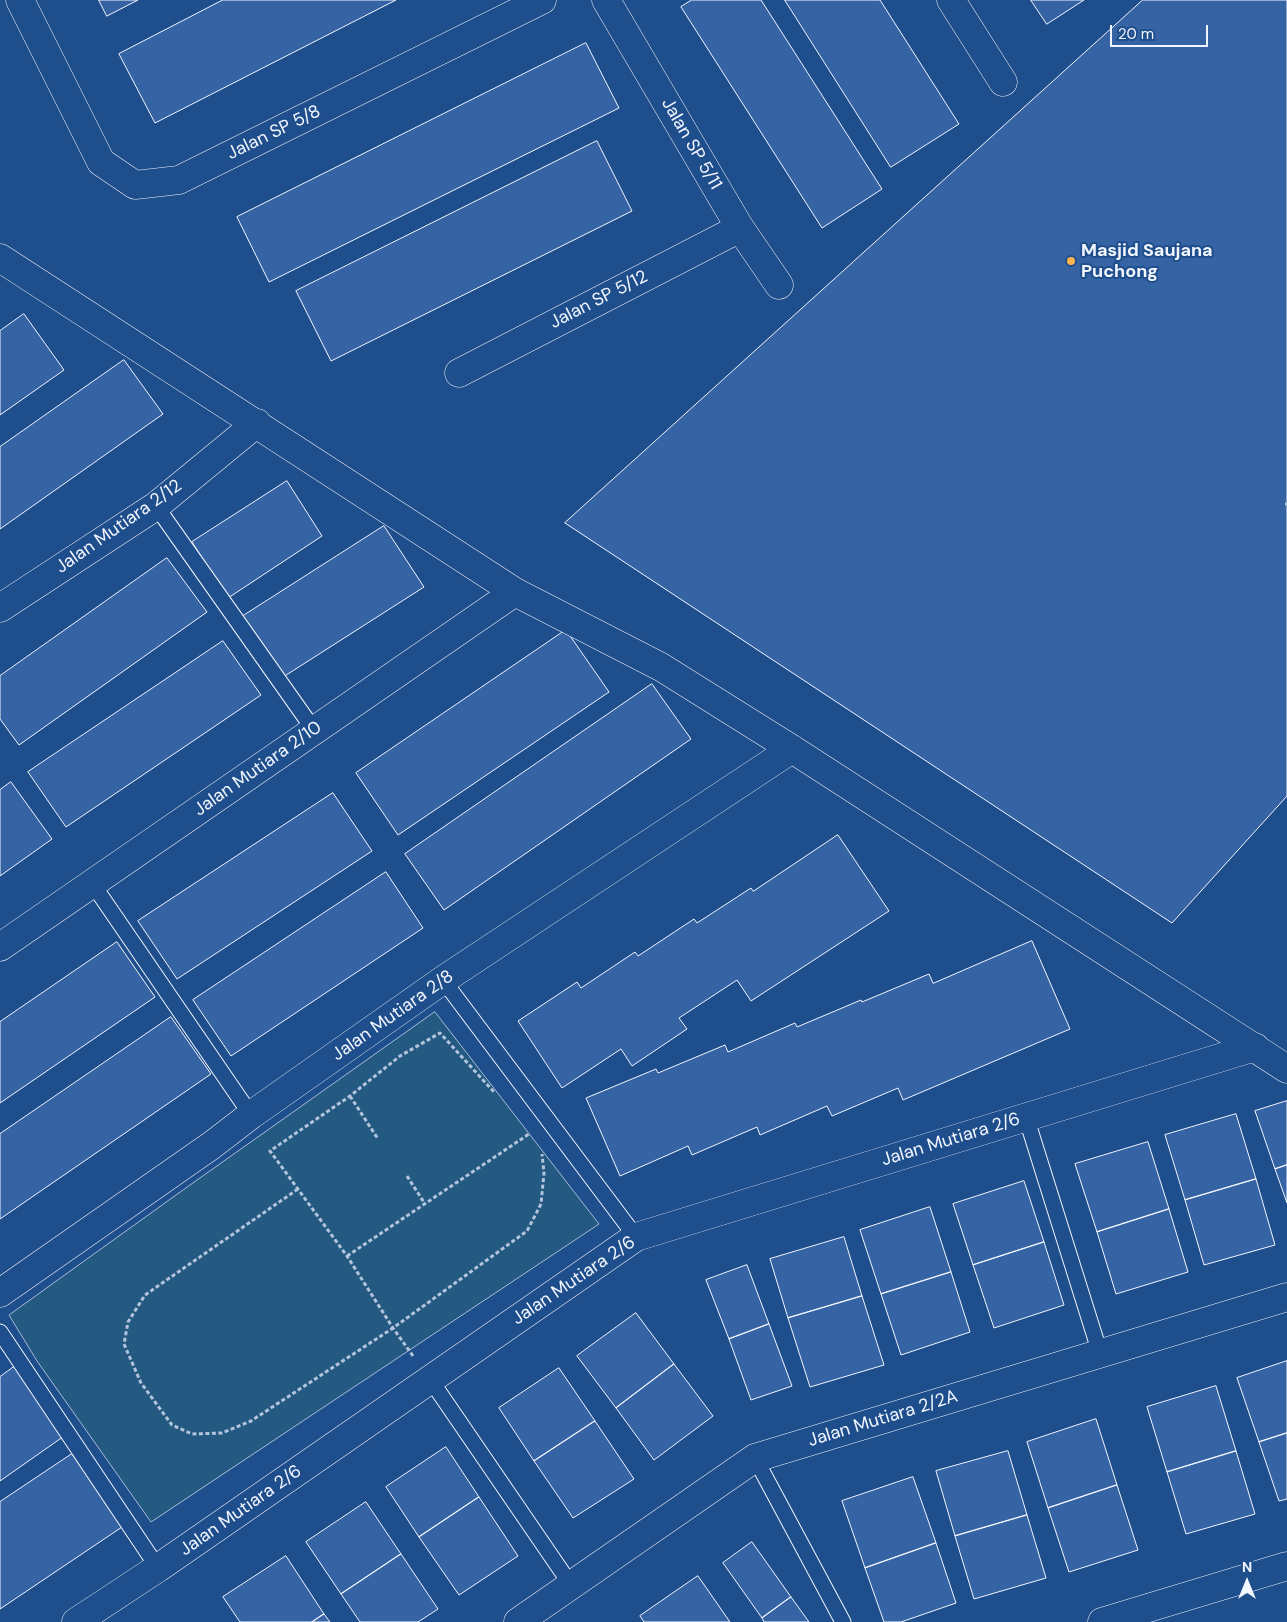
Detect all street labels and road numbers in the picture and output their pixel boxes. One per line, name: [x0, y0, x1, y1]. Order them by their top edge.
street label: Jalan SP 5/11: [656, 94, 726, 194]
street label: Jalan SP 5/8: [224, 101, 324, 165]
street label: Jalan SP 5/12: [546, 266, 652, 334]
street label: Jalan Mutiara 2/12: [52, 475, 186, 579]
street label: Jalan Mutiara 2/10: [190, 717, 326, 821]
street label: Jalan Mutiara 2/8: [328, 966, 458, 1066]
street label: Jalan Mutiara 2/6: [879, 1109, 1023, 1171]
street label: Jalan Mutiara 2/6: [508, 1232, 640, 1330]
street label: Jalan Mutiara 2/2A: [806, 1386, 960, 1452]
street label: Jalan Mutiara 2/6: [176, 1461, 306, 1561]

